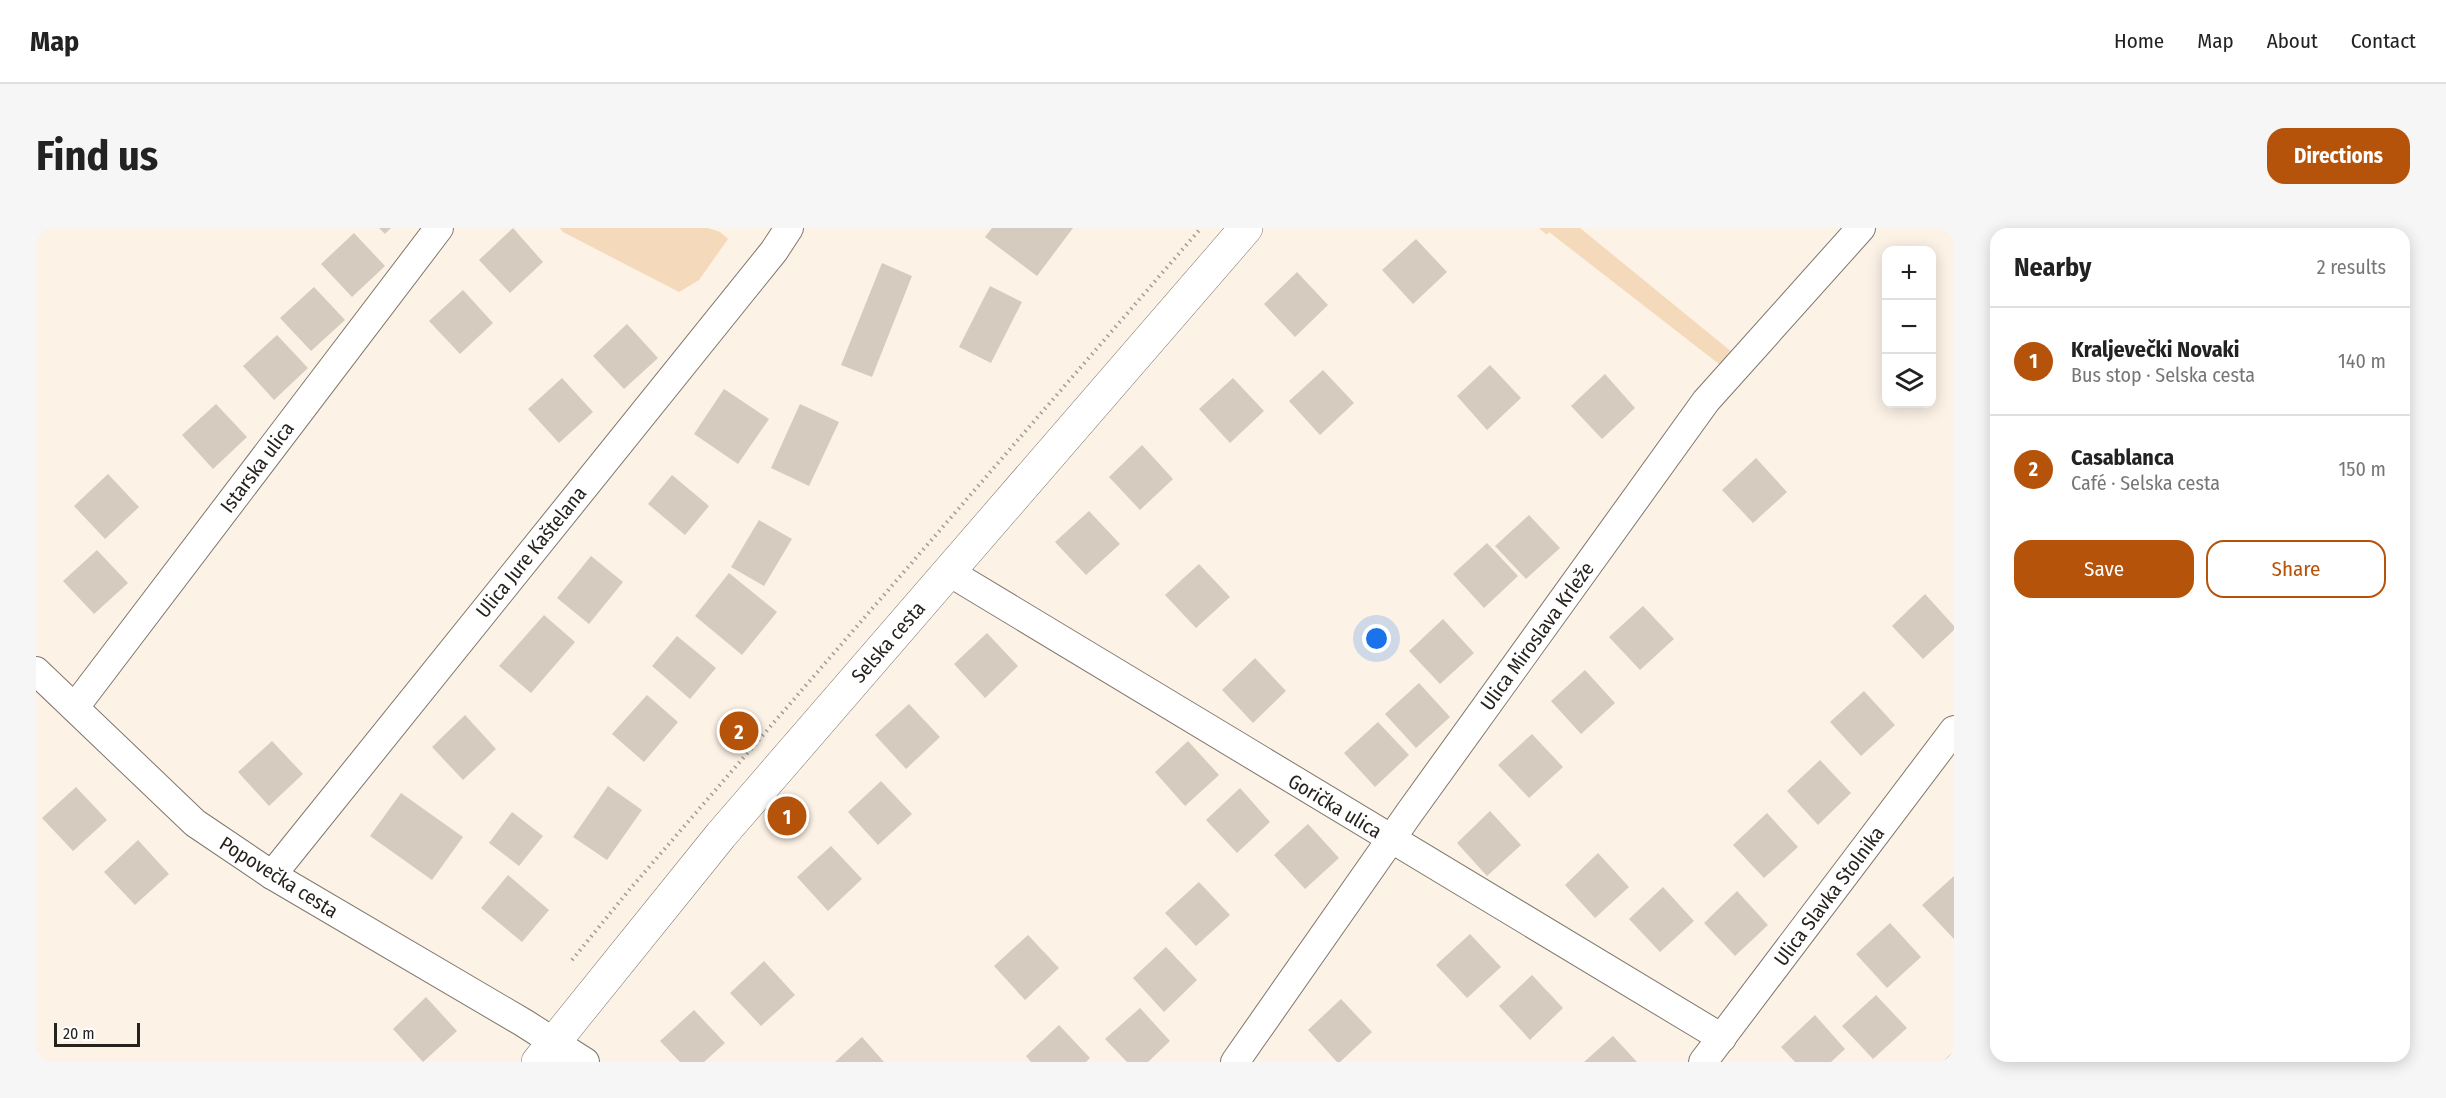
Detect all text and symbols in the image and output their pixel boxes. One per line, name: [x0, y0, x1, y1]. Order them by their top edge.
text: Map: [30, 25, 79, 58]
text: Home: [2114, 28, 2164, 54]
text: Map: [2197, 28, 2234, 54]
text: About: [2267, 28, 2318, 54]
text: Contact: [2351, 28, 2416, 54]
button: Directions: [2267, 128, 2410, 184]
text: Find us: [36, 131, 158, 181]
map controls: [1882, 246, 1936, 408]
button: +: [1882, 246, 1936, 300]
text: Nearby: [2014, 252, 2091, 283]
text: 2 results: [2317, 255, 2386, 279]
button: −: [1882, 300, 1936, 354]
text: Kraljevečki Novaki: [2071, 336, 2239, 363]
text: 1: [2029, 349, 2038, 373]
text: 140 m: [2338, 349, 2386, 373]
button: layers: [1882, 354, 1936, 408]
text: Bus stop · Selska cesta: [2071, 363, 2255, 387]
street label: Istarska ulica: [215, 417, 299, 517]
text: Casablanca: [2071, 444, 2174, 471]
text: 2: [2029, 457, 2038, 481]
text: 150 m: [2339, 457, 2386, 481]
text: Café · Selska cesta: [2071, 471, 2220, 495]
street label: Ulica Jure Kaštelana: [471, 482, 591, 622]
button: Save: [2014, 540, 2194, 598]
button: Share: [2206, 540, 2386, 598]
street label: Ulica Miroslava Krleže: [1475, 557, 1599, 715]
street label: Selska cesta: [846, 596, 930, 688]
your location: [1362, 624, 1391, 653]
pin: 2: [720, 708, 758, 754]
street label: Gorička ulica: [1284, 769, 1386, 843]
pin: 1: [768, 794, 807, 838]
street label: Ulica Slavka Stolnika: [1769, 822, 1889, 970]
street label: Popovečka cesta: [215, 831, 343, 923]
scale bar: [54, 1020, 140, 1048]
text: 20 m: [63, 1024, 94, 1043]

